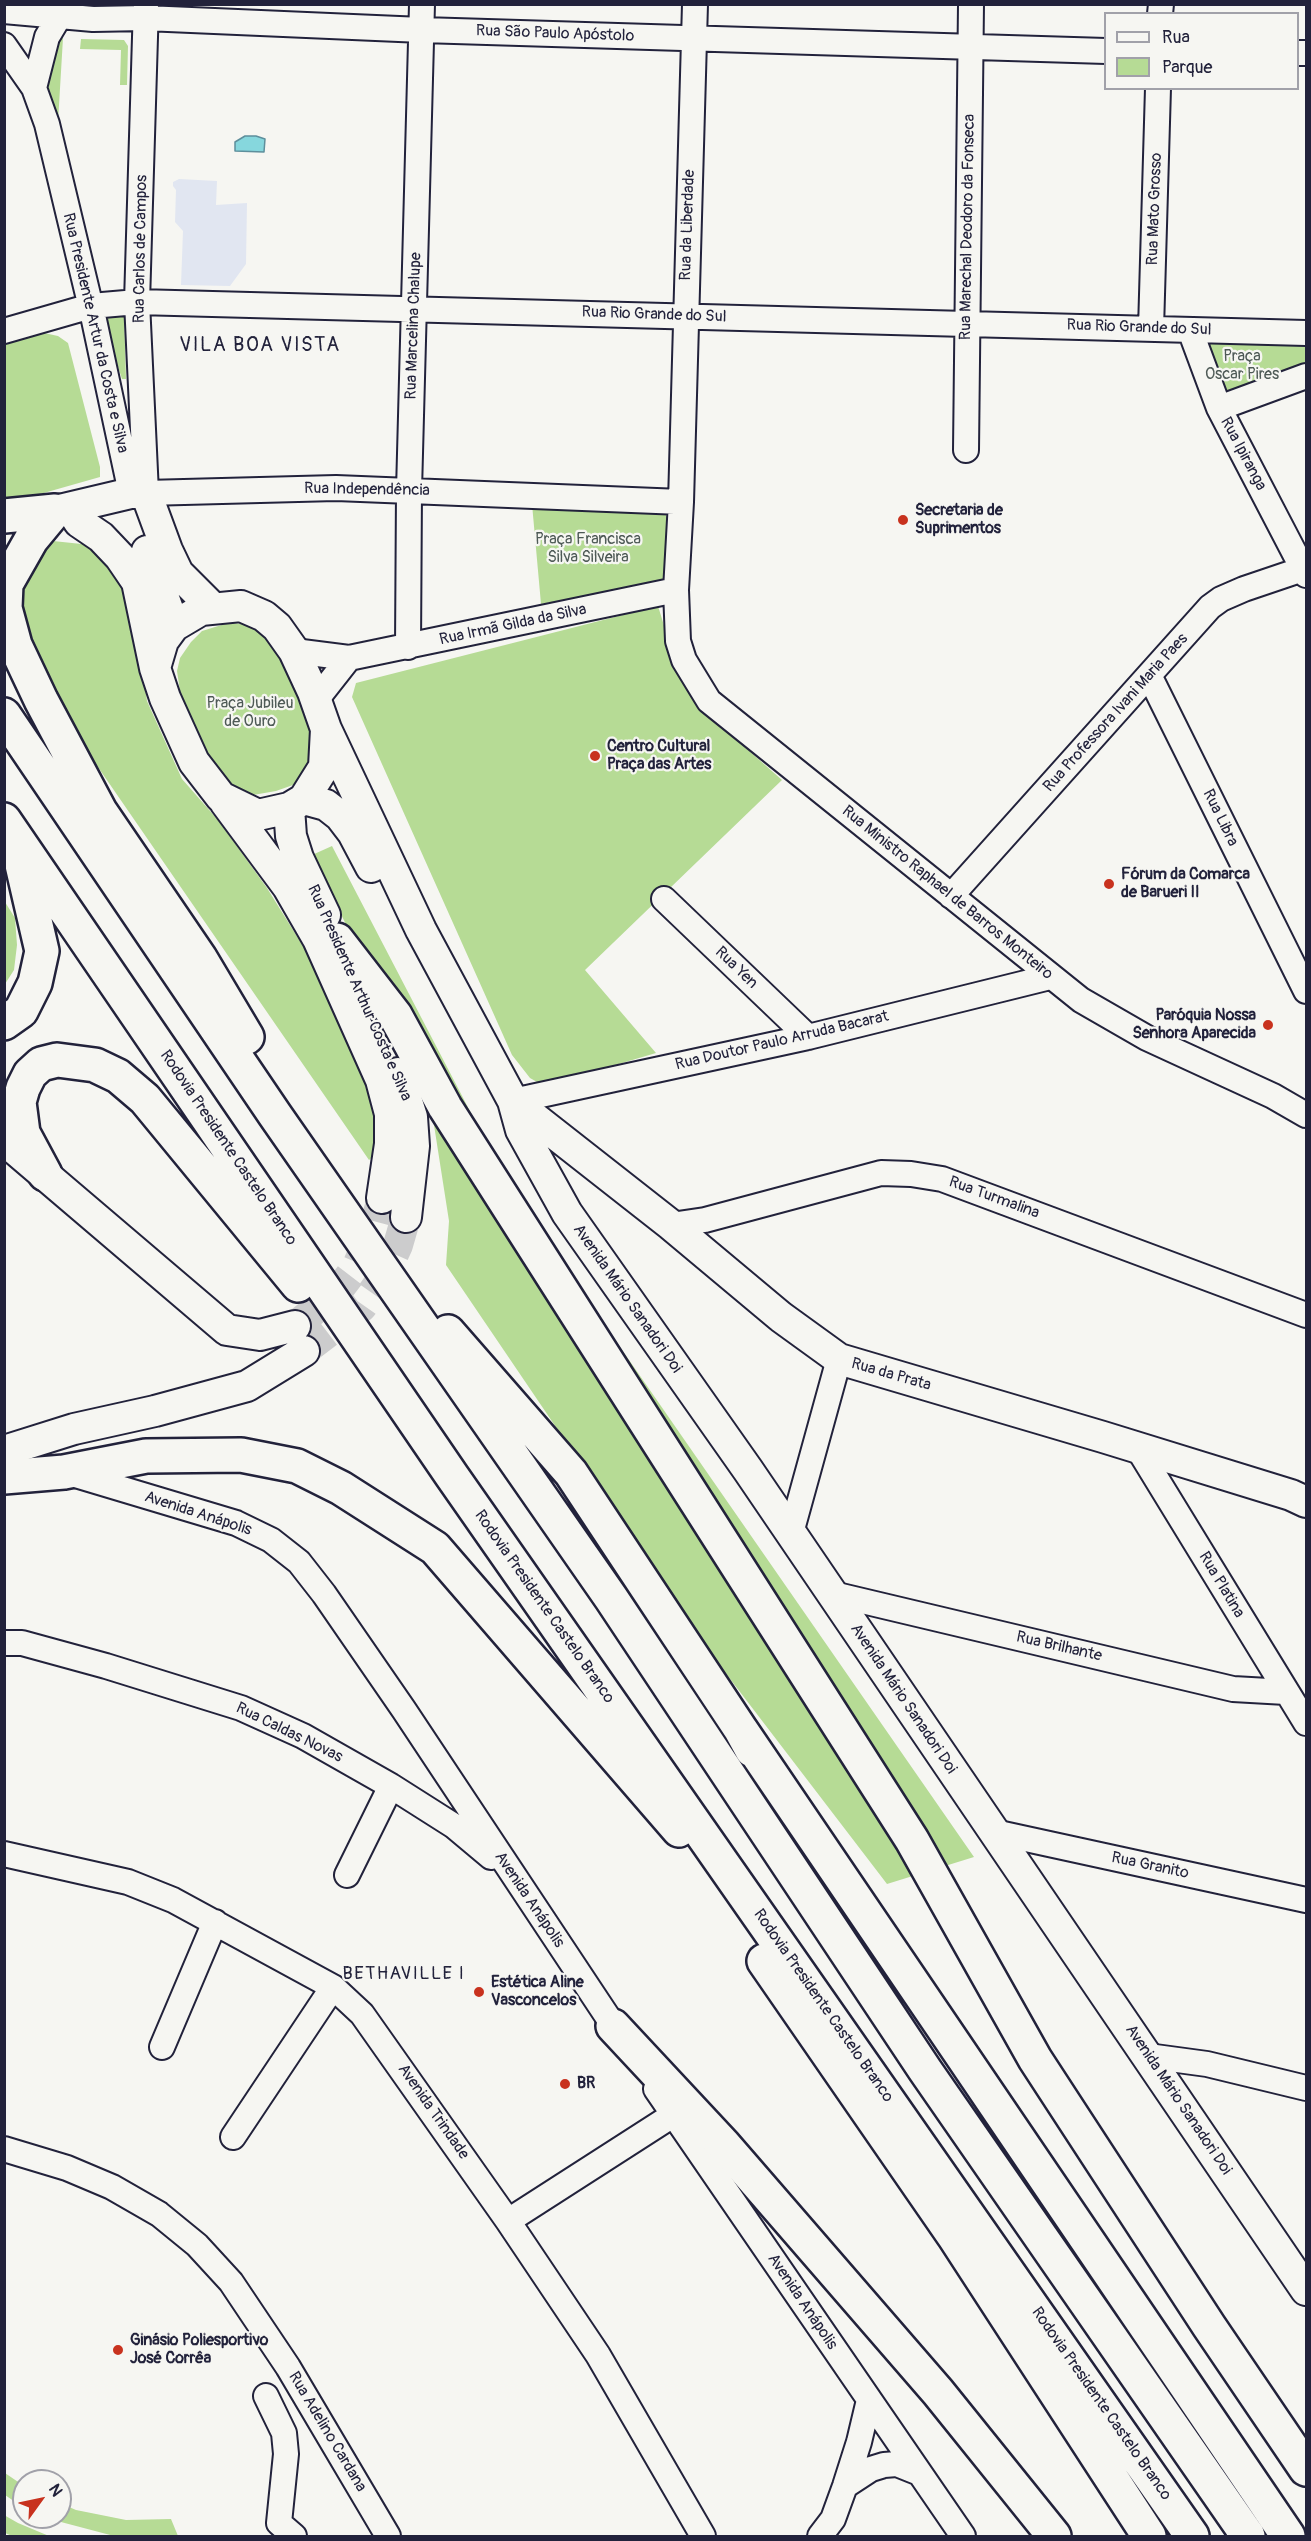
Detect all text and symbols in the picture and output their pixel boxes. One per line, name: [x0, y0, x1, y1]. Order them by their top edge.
legend: [1104, 12, 1299, 90]
street label: Rua São Paulo Apóstolo: [476, 22, 634, 46]
text: Rua: [1162, 26, 1190, 49]
text: Parque: [1162, 56, 1212, 79]
street label: Rua Marechal Deodoro da Fonseca: [956, 114, 980, 340]
street label: Rua Mato Grosso: [1143, 152, 1167, 266]
street label: Rua da Liberdade: [676, 169, 700, 281]
street label: Rua Carlos de Campos: [130, 175, 152, 323]
street label: Rua Presidente Artur da Costa e Silva: [58, 211, 132, 455]
street label: Rua Marcelina Chalupe: [402, 252, 426, 400]
street label: Rua Rio Grande do Sul: [581, 303, 727, 327]
street label: Rua Rio Grande do Sul: [1066, 316, 1212, 340]
district label: VILA BOA VISTA: [179, 334, 341, 358]
park label: Praça Oscar Pires: [1205, 347, 1279, 385]
street label: Rua Ipiranga: [1216, 414, 1270, 494]
street label: Rua Independência: [304, 479, 430, 501]
place label: Secretaria de Suprimentos: [915, 501, 1003, 539]
marker: Secretaria de Suprimentos: [896, 513, 910, 527]
park label: Praça Francisca Silva Silveira: [535, 530, 641, 568]
street label: Rua Irmã Gilda da Silva: [438, 600, 588, 650]
street label: Rua Professora Ivani Maria Paes: [1040, 630, 1192, 796]
park label: Praça Jubileu de Ouro: [206, 694, 294, 732]
place label: Centro Cultural Praça das Artes: [607, 737, 711, 775]
marker: Centro Cultural Praça das Artes: [588, 749, 602, 763]
street label: Rua Libra: [1198, 786, 1242, 850]
street label: Rua Ministro Raphael de Barros Monteiro: [838, 802, 1056, 984]
place label: Fórum da Comarca de Barueri II: [1121, 865, 1250, 903]
marker: Fórum da Comarca de Barueri II: [1102, 877, 1116, 891]
street label: Rua Presidente Arthur Costa e Silva: [303, 882, 415, 1104]
street label: Rua Yen: [710, 943, 762, 993]
place label: Paróquia Nossa Senhora Aparecida: [1132, 1006, 1256, 1044]
street label: Rua Doutor Paulo Arruda Bacarat: [674, 1007, 890, 1075]
marker: Paróquia Nossa Senhora Aparecida: [1261, 1018, 1275, 1032]
street label: Rodovia Presidente Castelo Branco: [155, 1047, 301, 1249]
street label: Rua Turmalina: [946, 1173, 1042, 1223]
street label: Avenida Mário Sanadori Doi: [568, 1221, 686, 1377]
street label: Rua da Prata: [849, 1354, 933, 1396]
street label: Avenida Anápolis: [142, 1488, 254, 1540]
street label: Rodovia Presidente Castelo Branco: [470, 1507, 618, 1707]
street label: Rua Platina: [1194, 1549, 1248, 1621]
street label: Avenida Mário Sanadori Doi: [846, 1620, 960, 1778]
street label: Rua Brilhante: [1014, 1628, 1104, 1666]
street label: Rua Caldas Novas: [232, 1699, 346, 1767]
street label: Avenida Anápolis: [490, 1848, 568, 1952]
street label: Rua Granito: [1110, 1848, 1190, 1884]
street label: Rodovia Presidente Castelo Branco: [749, 1906, 897, 2106]
district label: BETHAVILLE I: [343, 1963, 465, 1985]
place label: Estética Aline Vasconcelos: [491, 1973, 584, 2011]
marker: Estética Aline Vasconcelos: [472, 1985, 486, 1999]
street label: Avenida Mário Sanadori Doi: [1121, 2021, 1235, 2179]
street label: Avenida Trindade: [393, 2061, 473, 2163]
place label: BR: [577, 2074, 595, 2094]
marker: BR: [558, 2077, 572, 2091]
street label: Avenida Anápolis: [763, 2250, 841, 2354]
street label: Rodovia Presidente Castelo Branco: [1027, 2304, 1175, 2504]
place label: Ginásio Poliesportivo José Corrêa: [130, 2331, 268, 2369]
marker: Ginásio Poliesportivo José Corrêa: [111, 2343, 125, 2357]
street label: Rua Adelino Cardana: [284, 2369, 370, 2495]
north arrow: [12, 2469, 72, 2529]
text: N: [44, 2480, 67, 2500]

